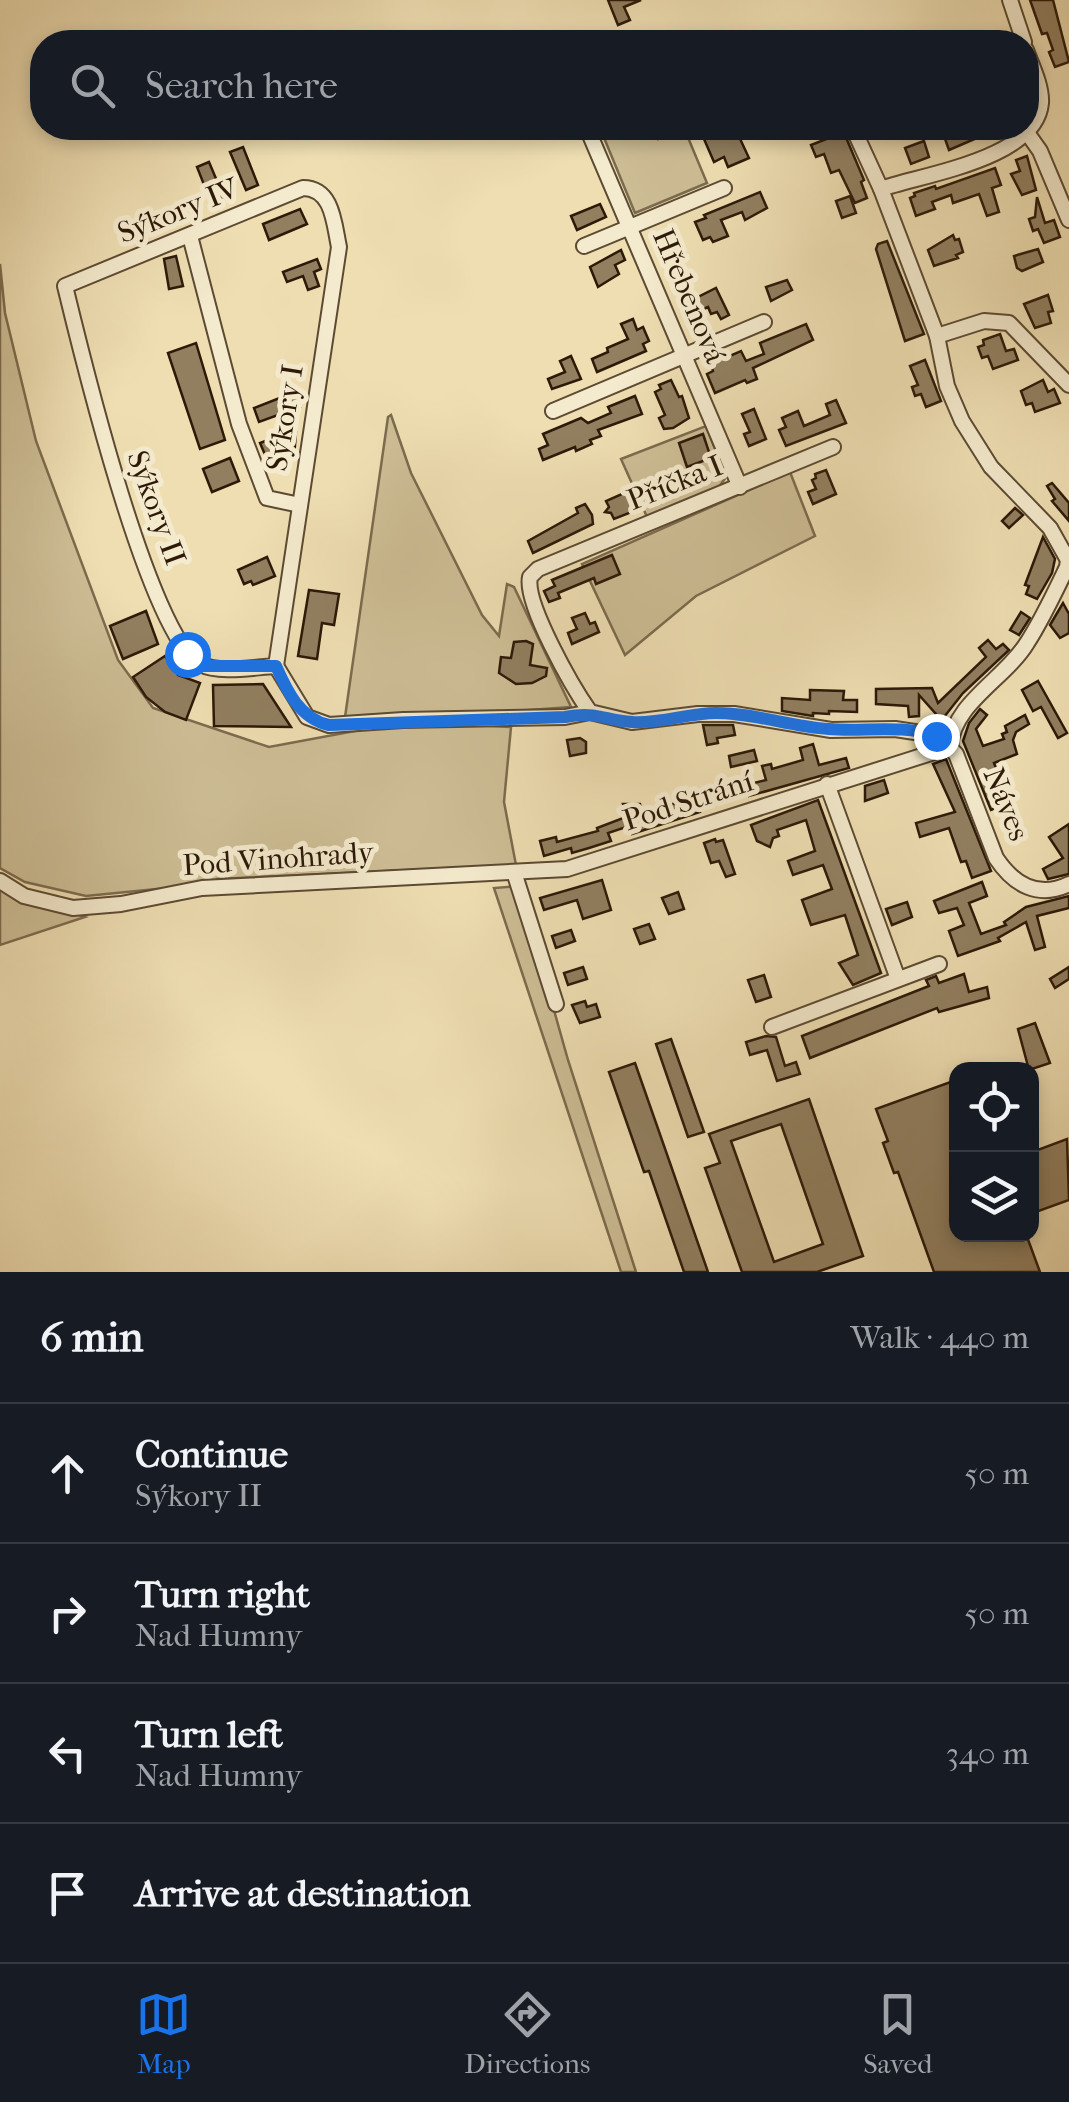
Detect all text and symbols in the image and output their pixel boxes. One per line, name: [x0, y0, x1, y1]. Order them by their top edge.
search box: [30, 30, 1039, 140]
icon: search: [65, 58, 120, 113]
text: Search here: [145, 63, 338, 108]
street label: Sýkory IV: [113, 170, 245, 251]
street label: Hřebenová: [645, 224, 733, 369]
street label: Sýkory I: [259, 362, 311, 474]
street label: Sýkory II: [119, 446, 193, 570]
street label: Příčka I: [622, 448, 728, 518]
route start: [165, 632, 211, 678]
route end: [914, 714, 960, 760]
street label: Náves: [976, 762, 1036, 846]
street label: Pod Strání: [619, 763, 758, 838]
street label: Pod Vinohrady: [181, 835, 376, 883]
map controls: [949, 1062, 1039, 1242]
button: locate: [949, 1062, 1039, 1152]
button: layers: [949, 1152, 1039, 1242]
text: 6 min: [40, 1313, 143, 1362]
text: Walk · 440 m: [850, 1319, 1029, 1356]
text: Continue: [135, 1432, 288, 1477]
icon: ahead: [40, 1446, 95, 1501]
text: 50 m: [964, 1455, 1029, 1492]
text: Sýkory II: [135, 1477, 262, 1514]
text: Turn right: [135, 1572, 310, 1617]
icon: right: [40, 1586, 95, 1641]
text: 50 m: [964, 1595, 1029, 1632]
text: Nad Humny: [135, 1617, 302, 1654]
text: Turn left: [135, 1712, 283, 1757]
icon: left: [40, 1726, 95, 1781]
text: 340 m: [946, 1735, 1029, 1772]
text: Nad Humny: [135, 1757, 302, 1794]
icon: arrive: [40, 1866, 95, 1921]
text: Arrive at destination: [135, 1871, 471, 1916]
tab: Map: [136, 1987, 191, 2080]
tab: Directions: [464, 1987, 590, 2080]
tab: Saved: [863, 1987, 933, 2080]

